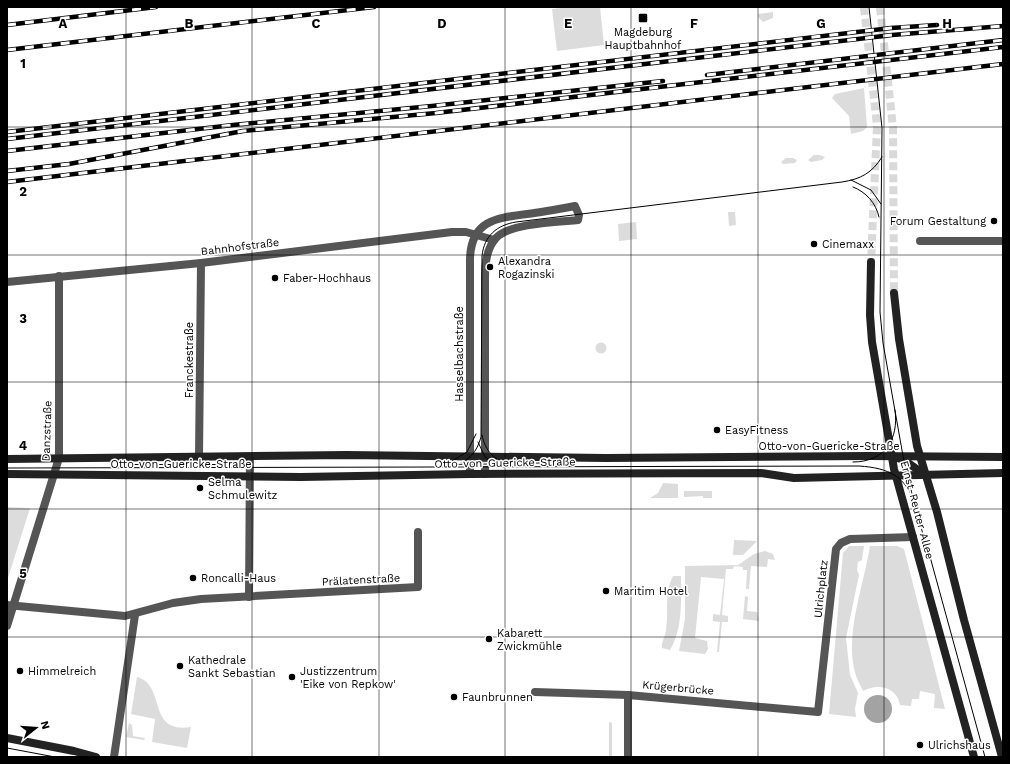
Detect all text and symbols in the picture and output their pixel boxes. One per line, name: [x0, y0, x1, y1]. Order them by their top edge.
marker: Magdeburg Hauptbahnhof: [637, 12, 649, 24]
text: A: [59, 16, 68, 31]
text: B: [185, 16, 194, 31]
text: C: [312, 16, 321, 31]
text: D: [437, 16, 447, 31]
text: E: [564, 16, 572, 31]
text: F: [690, 16, 698, 31]
text: G: [816, 16, 826, 31]
text: H: [942, 16, 952, 31]
place label: Magdeburg Hauptbahnhof: [605, 26, 682, 52]
text: 1: [20, 56, 26, 71]
text: 2: [19, 184, 27, 199]
place label: Forum Gestaltung: [890, 215, 986, 228]
marker: Forum Gestaltung: [989, 216, 999, 226]
street label: Bahnhofstraße: [200, 236, 280, 258]
place label: Cinemaxx: [822, 238, 874, 251]
marker: Cinemaxx: [809, 239, 819, 249]
place label: Alexandra Rogazinski: [498, 255, 554, 281]
marker: Alexandra Rogazinski: [485, 262, 495, 272]
place label: Faber-Hochhaus: [283, 272, 371, 285]
marker: Faber-Hochhaus: [270, 273, 280, 283]
street label: Hasselbachstraße: [453, 306, 466, 402]
text: 3: [19, 311, 27, 326]
street label: Franckestraße: [183, 322, 196, 398]
street label: Danzstraße: [39, 400, 55, 462]
place label: EasyFitness: [725, 424, 789, 437]
marker: EasyFitness: [712, 425, 722, 435]
text: 4: [19, 438, 28, 453]
street label: Otto-von-Guericke-Straße: [758, 440, 900, 453]
street label: Otto-von-Guericke-Straße: [434, 455, 576, 471]
street label: Otto-von-Guericke-Straße: [110, 458, 252, 471]
street label: Ernst-Reuter-Allee: [898, 459, 936, 561]
place label: Selma Schmulewitz: [208, 476, 278, 502]
marker: Selma Schmulewitz: [195, 483, 205, 493]
street label: Ulrichplatz: [811, 559, 831, 619]
text: 5: [19, 566, 27, 581]
street label: Prälatenstraße: [321, 571, 401, 589]
place label: Roncalli-Haus: [201, 572, 276, 585]
marker: Roncalli-Haus: [188, 573, 198, 583]
place label: Maritim Hotel: [614, 585, 688, 598]
marker: Maritim Hotel: [601, 586, 611, 596]
place label: Kabarett Zwickmühle: [497, 627, 562, 653]
marker: Kabarett Zwickmühle: [484, 634, 494, 644]
place label: Kathedrale Sankt Sebastian: [188, 654, 275, 680]
marker: Kathedrale Sankt Sebastian: [175, 661, 185, 671]
place label: Himmelreich: [28, 665, 96, 678]
place label: Justizzentrum 'Eike von Repkow': [300, 665, 396, 691]
marker: Himmelreich: [15, 666, 25, 676]
marker: Justizzentrum 'Eike von Repkow': [287, 672, 297, 682]
street label: Krügerbrücke: [642, 678, 714, 698]
place label: Faunbrunnen: [462, 691, 533, 704]
marker: Faunbrunnen: [449, 692, 459, 702]
north arrow: [16, 708, 56, 748]
text: N: [38, 719, 52, 731]
place label: Ulrichshaus: [928, 739, 991, 752]
marker: Ulrichshaus: [915, 740, 925, 750]

